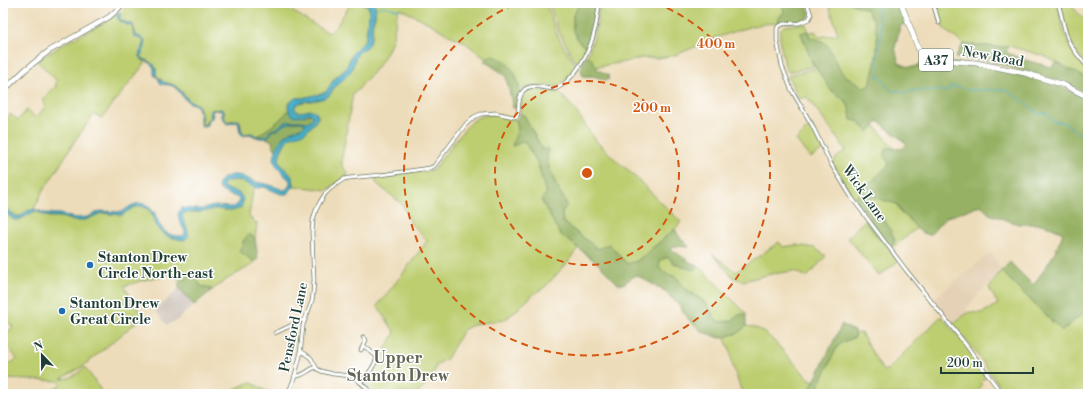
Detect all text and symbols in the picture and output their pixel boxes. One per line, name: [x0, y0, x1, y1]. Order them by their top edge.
text: 400 m: [697, 37, 735, 52]
street label: New Road: [961, 43, 1025, 71]
road number: A37: [919, 49, 953, 71]
text: 200 m: [633, 101, 671, 116]
street label: Wick Lane: [837, 161, 890, 226]
centre of rings: [580, 166, 594, 180]
place label: Stanton Drew Circle North-east: [98, 249, 214, 283]
marker: Stanton Drew Circle North-east: [85, 260, 95, 270]
street label: Pensford Lane: [276, 281, 312, 374]
place label: Stanton Drew Great Circle: [70, 295, 159, 329]
marker: Stanton Drew Great Circle: [57, 306, 67, 316]
north arrow: [22, 335, 62, 375]
text: N: [32, 338, 46, 355]
district label: Upper Stanton Drew: [347, 348, 450, 386]
scale bar: [941, 349, 1033, 375]
text: 200 m: [947, 356, 983, 371]

